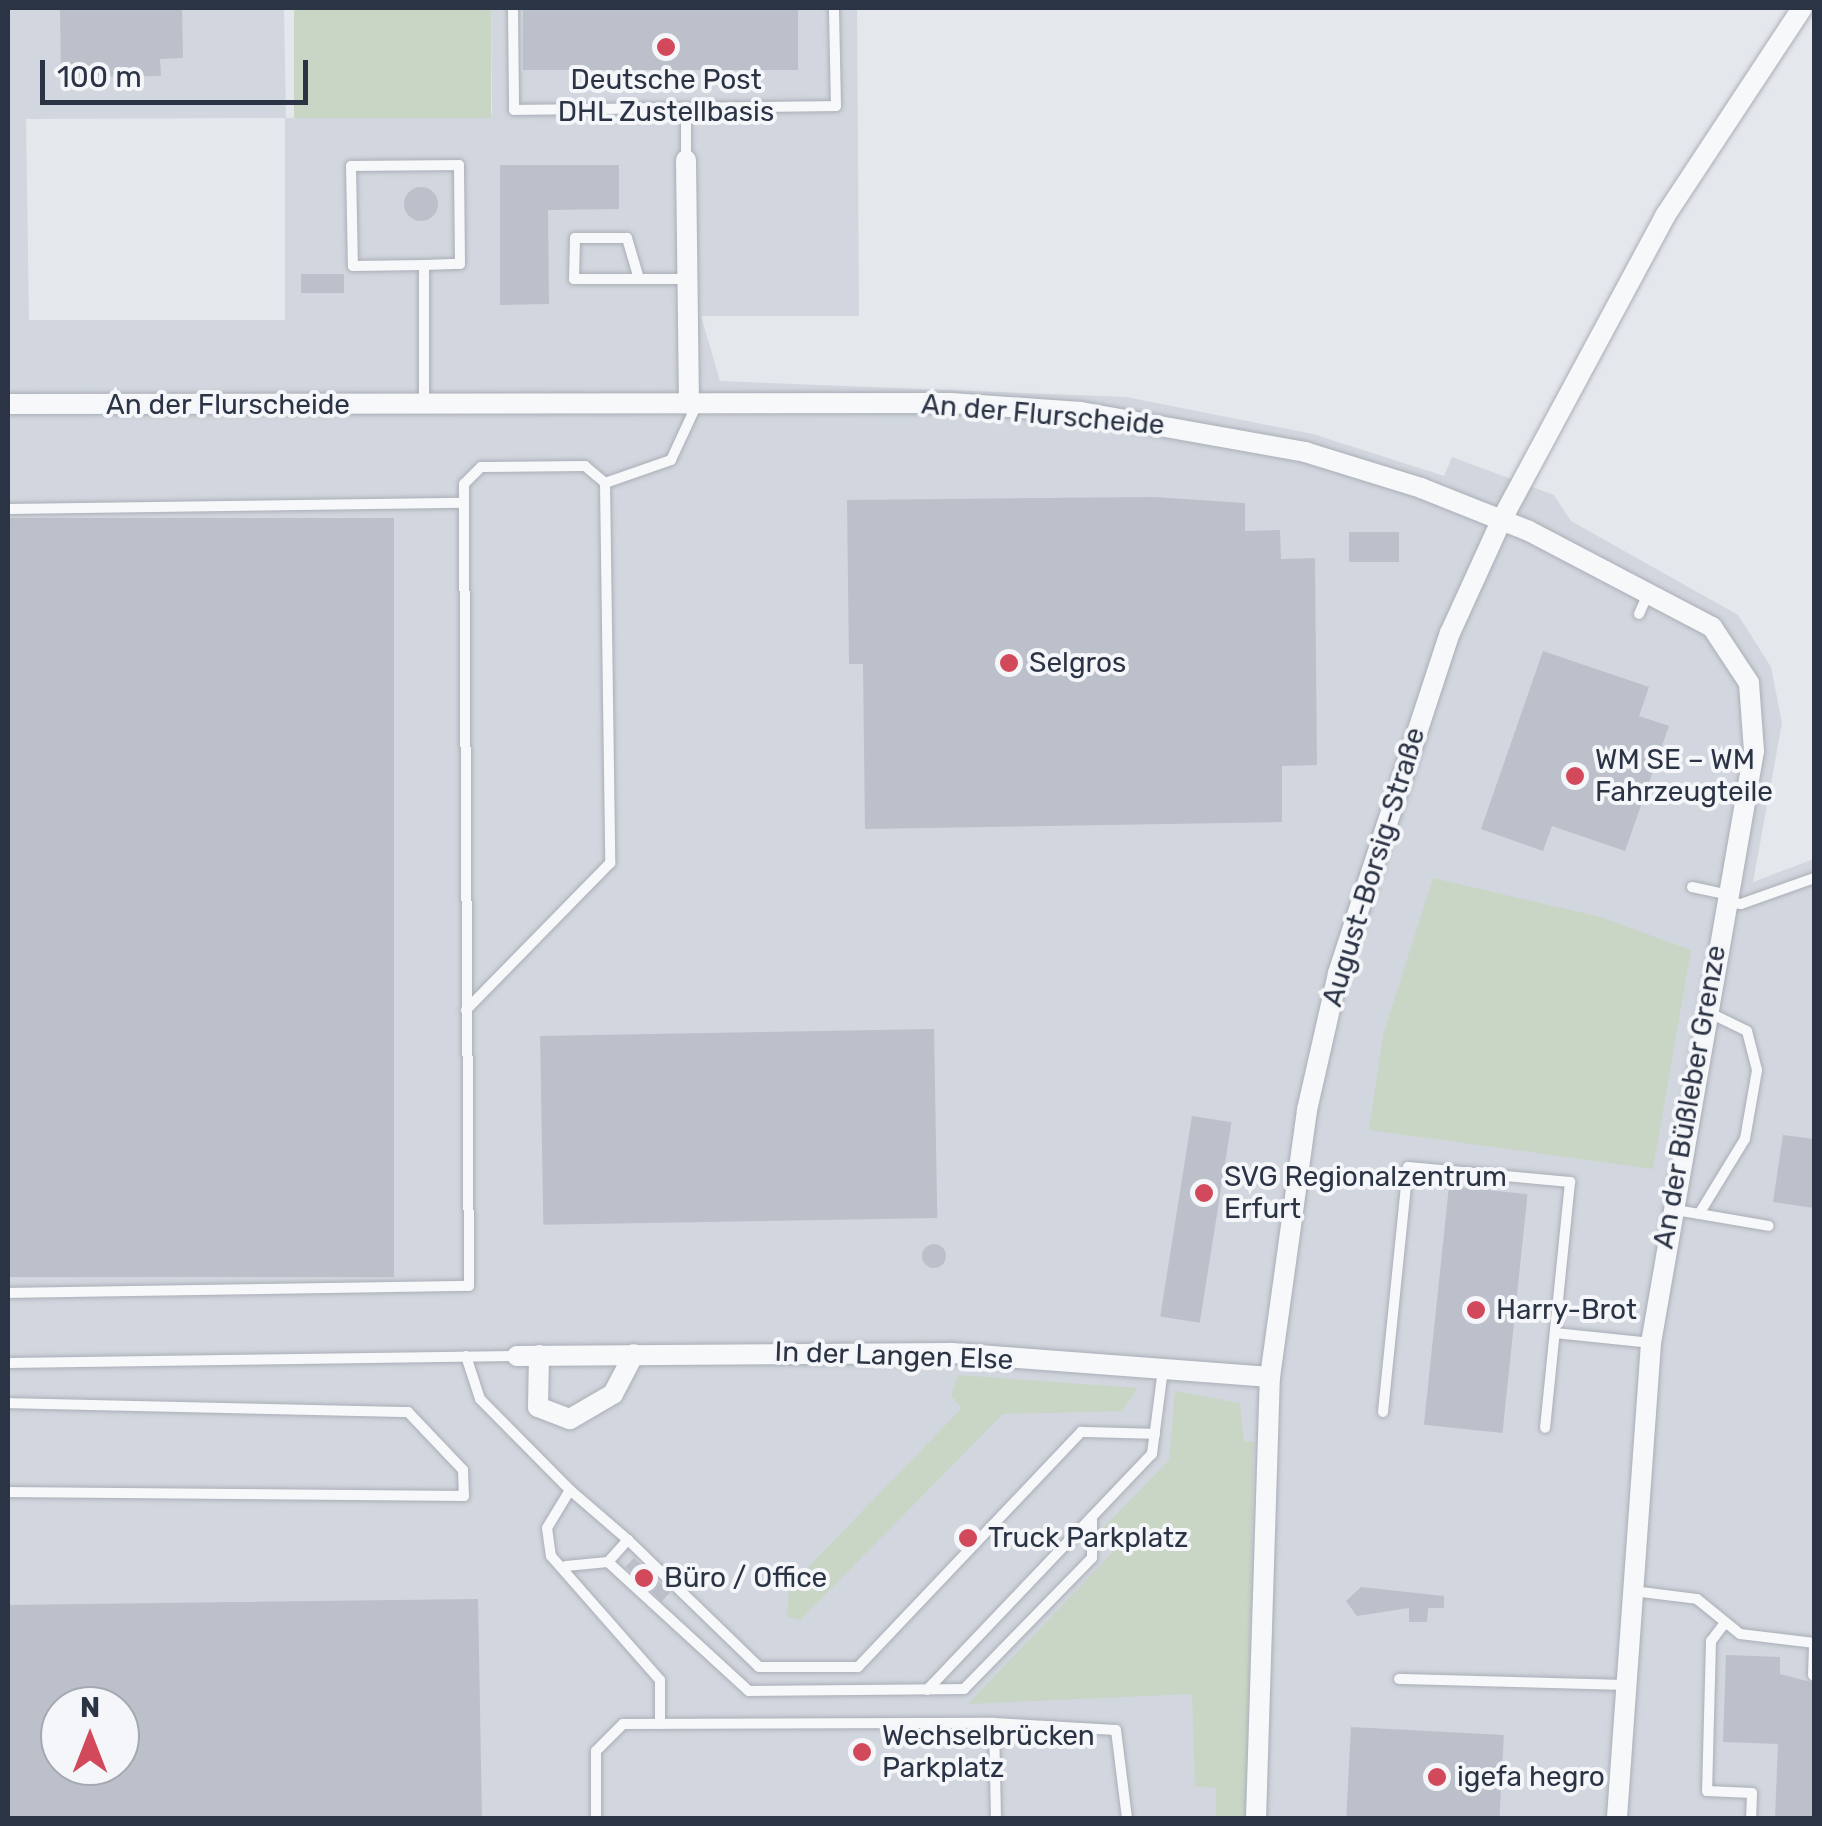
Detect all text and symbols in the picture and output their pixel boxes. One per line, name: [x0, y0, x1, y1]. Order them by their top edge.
marker: Deutsche Post DHL Zustellbasis: [655, 36, 677, 58]
scale bar: [45, 40, 312, 102]
text: 100 m: [57, 59, 142, 95]
place label: Deutsche Post DHL Zustellbasis: [557, 63, 775, 129]
street label: An der Flurscheide: [106, 388, 350, 422]
street label: An der Flurscheide: [920, 388, 1166, 442]
place label: Selgros: [1029, 646, 1126, 680]
marker: Selgros: [998, 652, 1020, 674]
street label: August-Borsig-Straße: [1316, 723, 1432, 1011]
place label: WM SE – WM Fahrzeugteile: [1595, 743, 1773, 809]
marker: WM SE – WM Fahrzeugteile: [1564, 765, 1586, 787]
street label: An der Büßleber Grenze: [1647, 942, 1733, 1252]
place label: SVG Regionalzentrum Erfurt: [1224, 1160, 1507, 1226]
marker: SVG Regionalzentrum Erfurt: [1193, 1182, 1215, 1204]
place label: Harry-Brot: [1496, 1293, 1637, 1327]
marker: Harry-Brot: [1465, 1299, 1487, 1321]
street label: In der Langen Else: [774, 1335, 1014, 1377]
place label: Truck Parkplatz: [988, 1521, 1188, 1555]
marker: Truck Parkplatz: [957, 1527, 979, 1549]
place label: Büro / Office: [664, 1561, 827, 1595]
marker: Büro / Office: [633, 1567, 655, 1589]
north arrow: [40, 1686, 140, 1786]
text: N: [80, 1691, 100, 1724]
place label: Wechselbrücken Parkplatz: [882, 1719, 1095, 1785]
marker: Wechselbrücken Parkplatz: [851, 1741, 873, 1763]
place label: igefa hegro: [1457, 1760, 1605, 1794]
marker: igefa hegro: [1426, 1766, 1448, 1788]

